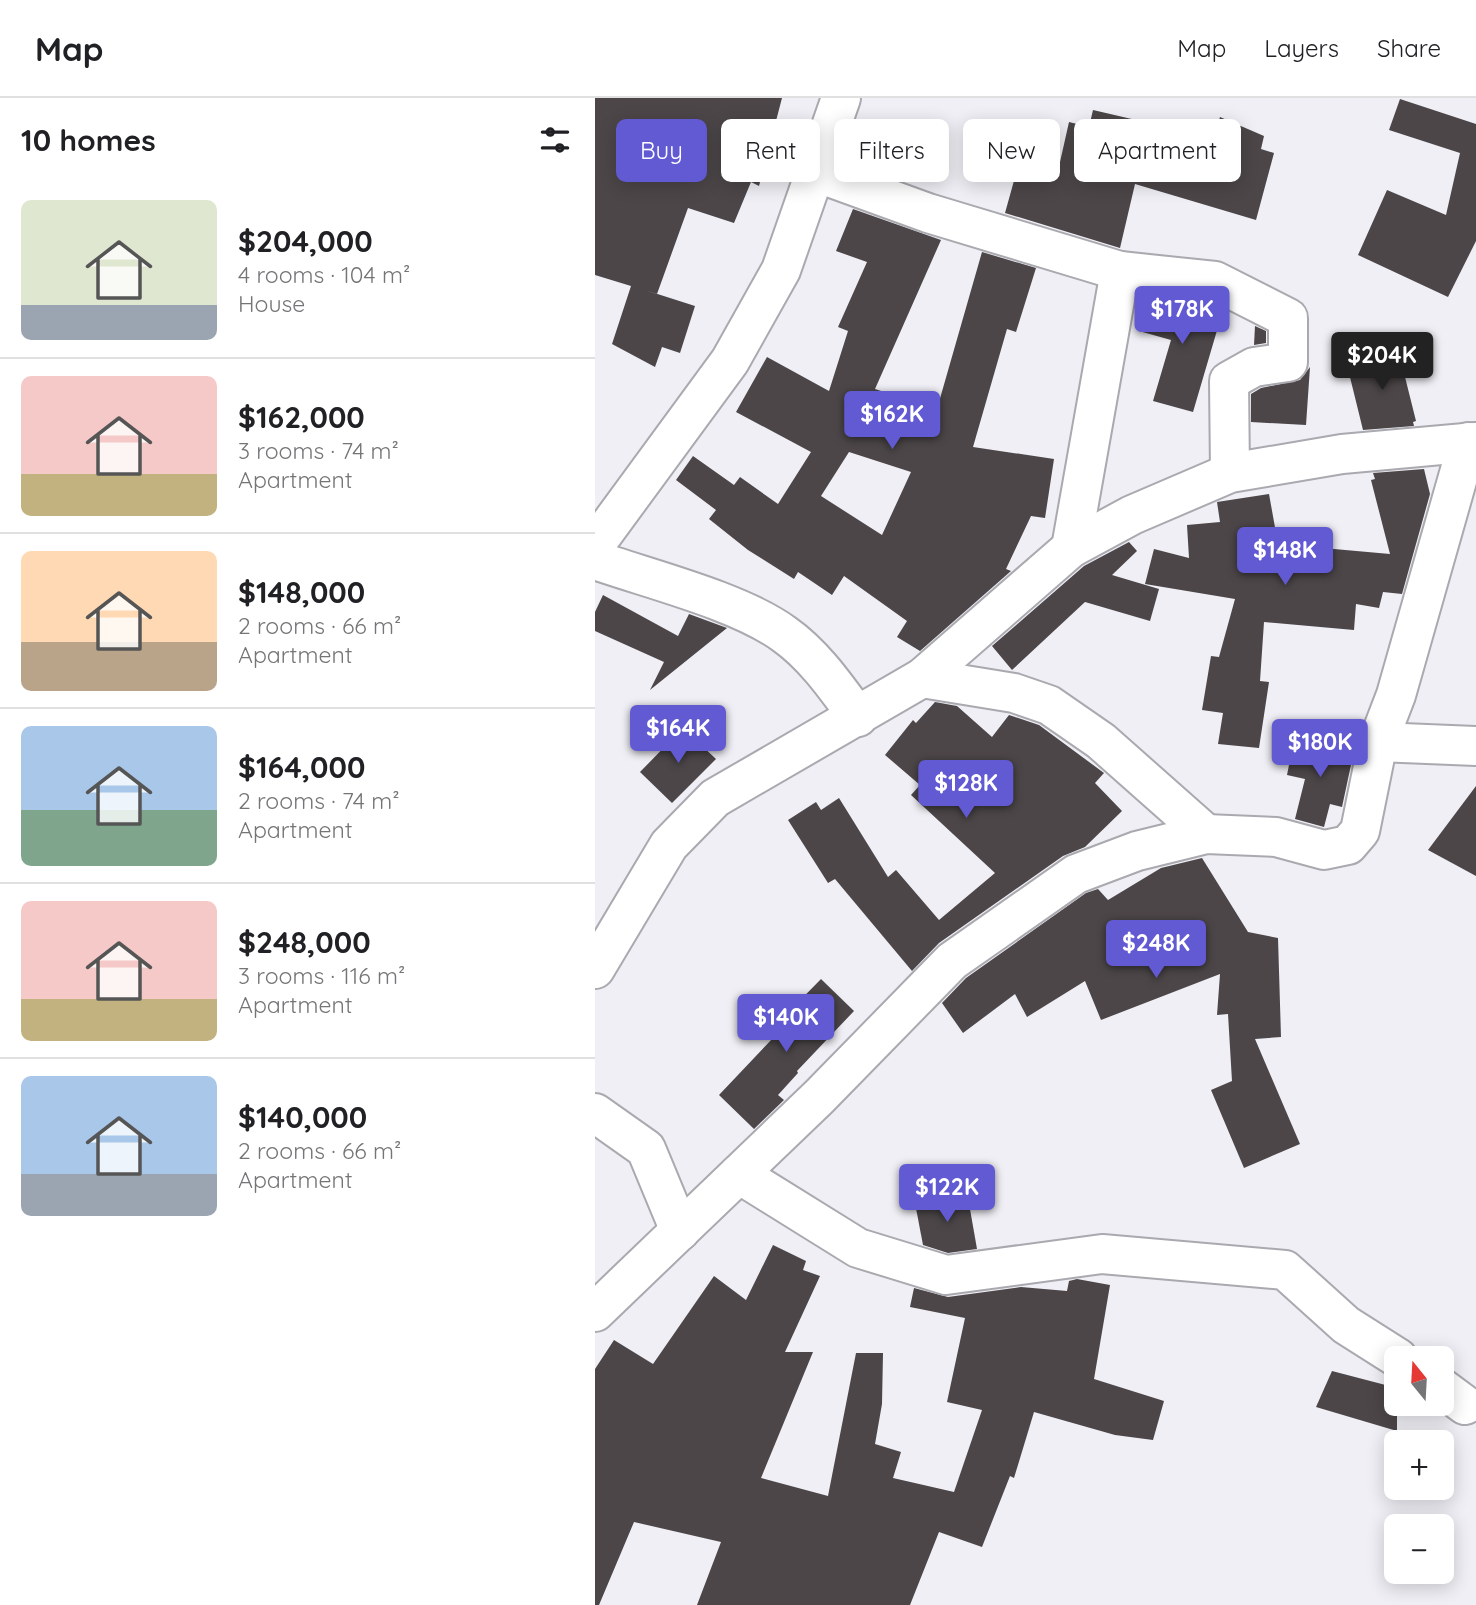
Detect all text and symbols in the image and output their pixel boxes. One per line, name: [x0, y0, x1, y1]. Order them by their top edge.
text: Map: [35, 28, 103, 69]
text: Map: [1177, 33, 1226, 63]
text: Layers: [1264, 33, 1339, 63]
text: Share: [1377, 33, 1441, 63]
chip: Buy: [616, 119, 707, 182]
chip: Rent: [721, 119, 820, 182]
chip: Filters: [834, 119, 949, 182]
chip: New: [963, 119, 1060, 182]
chip: Apartment: [1074, 119, 1241, 182]
text: 10 homes: [21, 121, 156, 159]
icon: filters: [536, 121, 574, 159]
text: $204,000: [238, 222, 373, 260]
icon: home: [77, 228, 161, 312]
text: 4 rooms · 104 m²: [238, 260, 410, 289]
pin: $178K: [1133, 286, 1231, 346]
text: House: [238, 289, 305, 318]
text: $178K: [1151, 294, 1213, 323]
pin: $204K: [1333, 332, 1431, 392]
text: $204K: [1347, 340, 1417, 369]
pin: $162K: [843, 392, 941, 451]
text: $162,000: [238, 398, 365, 436]
text: $162K: [860, 399, 924, 428]
icon: home: [77, 404, 161, 488]
text: 3 rooms · 74 m²: [238, 436, 399, 465]
text: Apartment: [238, 465, 352, 494]
pin: $148K: [1236, 528, 1334, 587]
text: $148K: [1253, 535, 1317, 564]
text: $148,000: [238, 573, 365, 611]
icon: home: [77, 579, 161, 663]
text: 2 rooms · 66 m²: [238, 611, 401, 640]
text: Apartment: [238, 640, 352, 669]
pin: $164K: [629, 706, 727, 765]
text: $164K: [646, 713, 710, 742]
pin: $180K: [1271, 720, 1369, 779]
text: $180K: [1288, 727, 1352, 756]
text: $164,000: [238, 748, 365, 786]
icon: home: [77, 754, 161, 838]
pin: $128K: [917, 760, 1015, 820]
text: $128K: [934, 768, 998, 797]
text: 2 rooms · 74 m²: [238, 786, 400, 815]
text: Apartment: [238, 815, 352, 844]
pin: $248K: [1107, 920, 1205, 980]
text: $248,000: [238, 923, 371, 961]
text: $248K: [1122, 928, 1190, 957]
icon: home: [77, 929, 161, 1013]
text: 3 rooms · 116 m²: [238, 961, 405, 990]
text: Apartment: [238, 990, 352, 1019]
pin: $140K: [737, 995, 835, 1054]
text: $140K: [753, 1002, 819, 1031]
text: $140,000: [238, 1098, 367, 1136]
icon: home: [77, 1104, 161, 1188]
text: 2 rooms · 66 m²: [238, 1136, 401, 1165]
pin: $122K: [898, 1164, 996, 1224]
text: Apartment: [238, 1165, 352, 1194]
text: $122K: [915, 1172, 979, 1201]
north arrow: [1384, 1346, 1454, 1416]
map controls: [1384, 1346, 1454, 1584]
button: +: [1384, 1430, 1454, 1500]
button: −: [1384, 1514, 1454, 1584]

